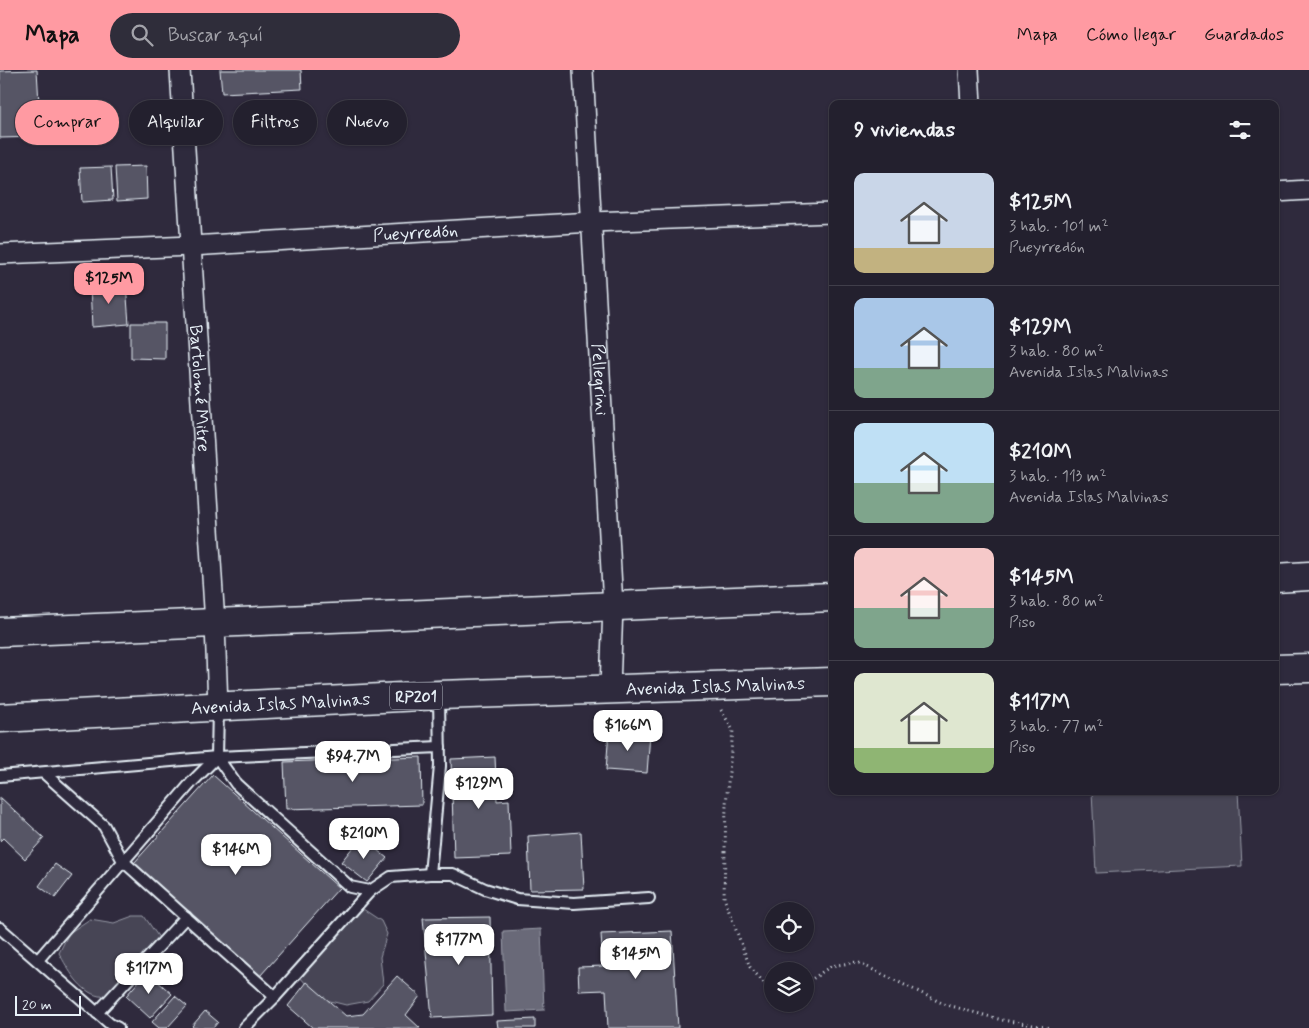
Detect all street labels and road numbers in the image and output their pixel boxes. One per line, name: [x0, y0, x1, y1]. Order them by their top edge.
street label: Pueyrredón: [372, 219, 459, 248]
street label: Bartolomé Mitre: [183, 324, 215, 453]
street label: Pellegrini: [585, 343, 613, 416]
street label: Avenida Islas Malvinas: [625, 672, 805, 702]
road number: RP201: [390, 682, 442, 710]
street label: Avenida Islas Malvinas: [190, 688, 371, 721]

